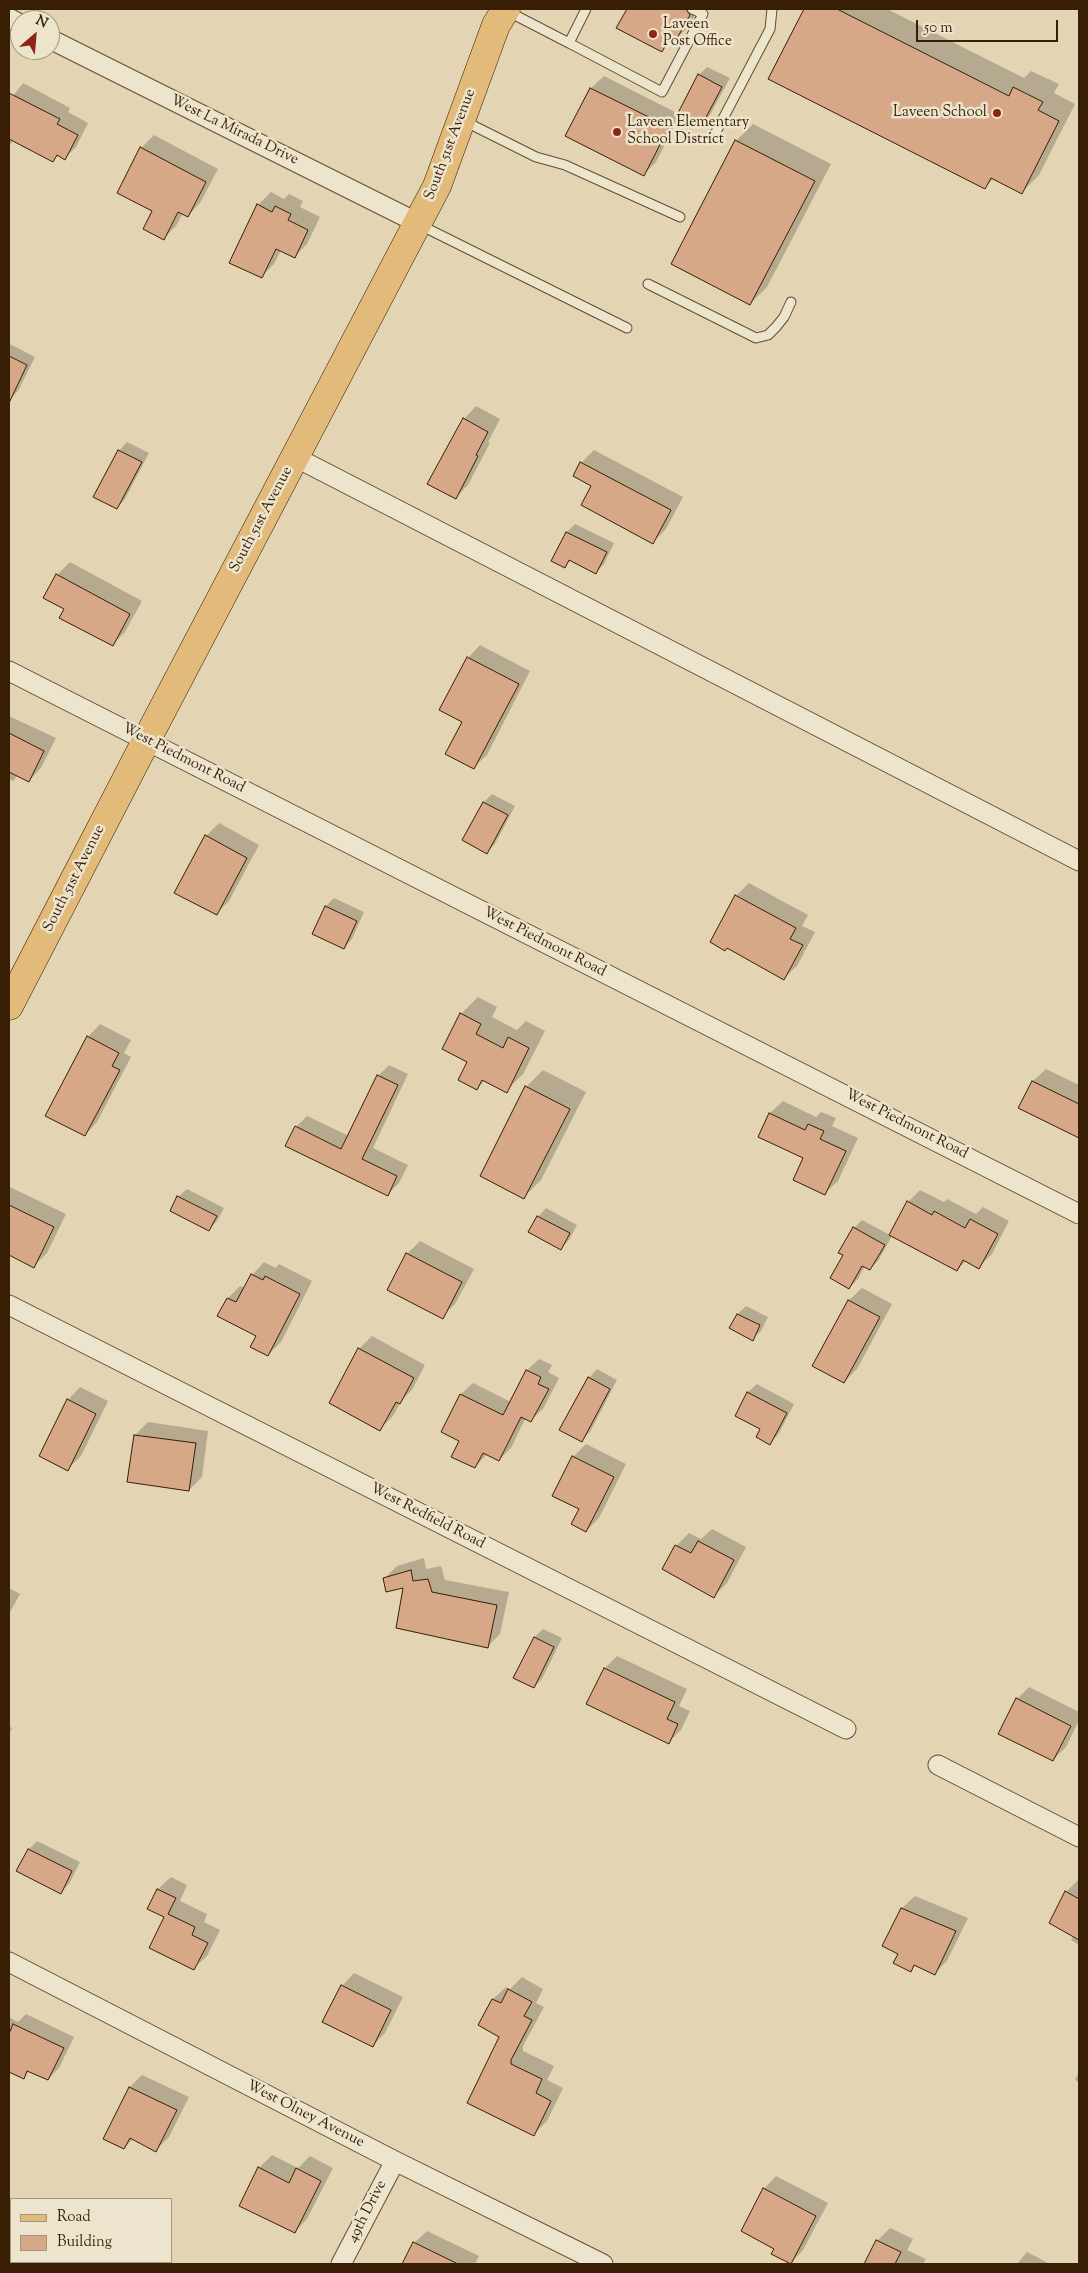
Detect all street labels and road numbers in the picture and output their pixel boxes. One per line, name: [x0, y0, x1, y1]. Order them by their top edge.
street label: South 51st Avenue: [422, 87, 480, 203]
street label: West La Mirada Drive: [167, 92, 301, 170]
street label: South 51st Avenue: [226, 464, 298, 576]
street label: West Piedmont Road: [119, 720, 247, 798]
street label: South 51st Avenue: [40, 823, 110, 935]
street label: West Piedmont Road: [480, 904, 608, 982]
street label: West Piedmont Road: [842, 1086, 970, 1164]
street label: West Redfield Road: [366, 1480, 488, 1554]
street label: West Olney Avenue: [243, 2078, 367, 2152]
street label: 49th Drive: [345, 2178, 391, 2246]

